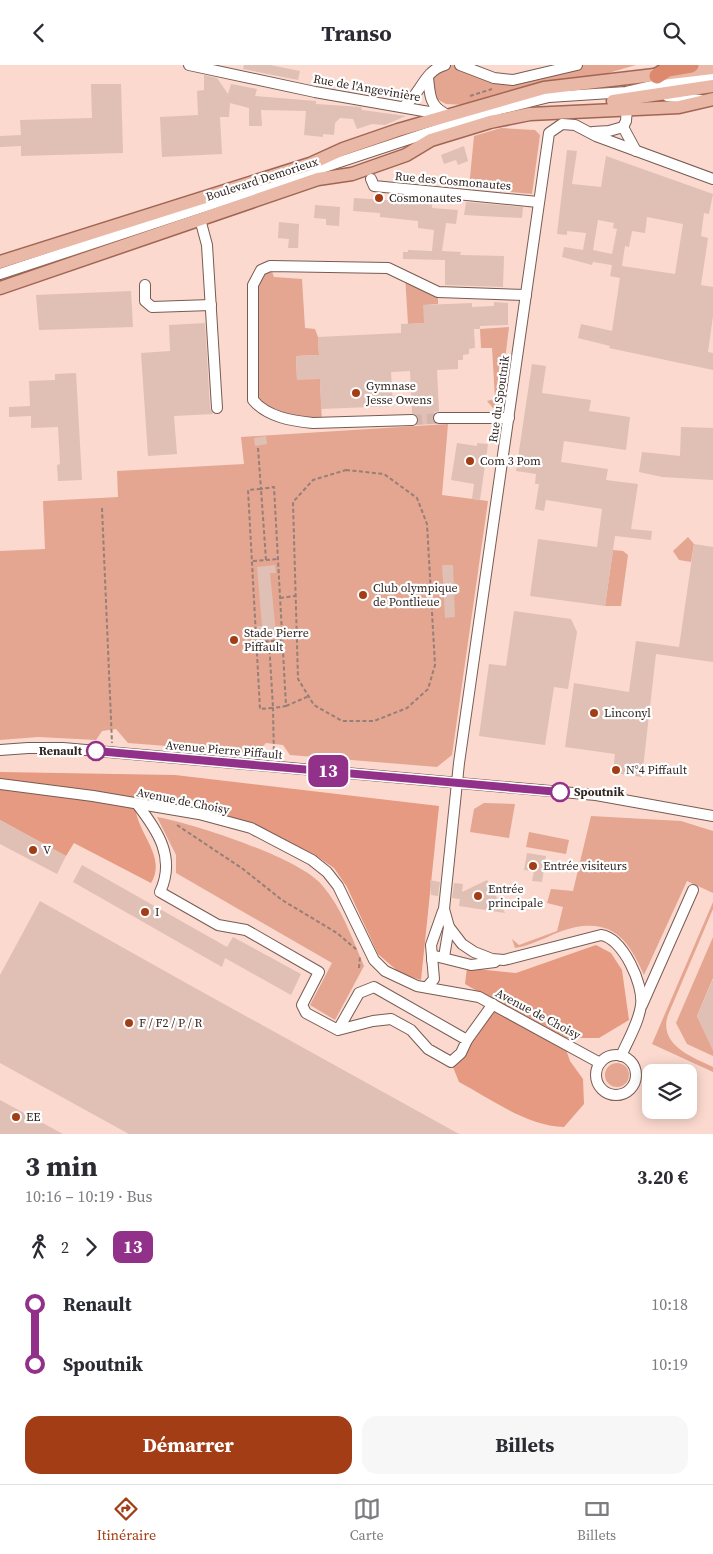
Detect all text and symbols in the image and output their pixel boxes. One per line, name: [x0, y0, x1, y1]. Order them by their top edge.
text: Transo: [321, 18, 392, 48]
icon: back: [25, 19, 53, 47]
icon: search: [660, 19, 688, 47]
street label: Rue de l'Angevinière: [312, 71, 422, 105]
street label: Boulevard Demorieux: [204, 153, 321, 205]
street label: Rue des Cosmonautes: [394, 168, 512, 194]
place label: Cosmonautes: [389, 190, 461, 206]
marker: Cosmonautes: [373, 192, 385, 204]
street label: Rue du Spoutnik: [485, 354, 513, 444]
place label: Gymnase Jesse Owens: [365, 378, 432, 408]
marker: Gymnase Jesse Owens: [350, 387, 362, 399]
place label: Com 3 Pom: [480, 453, 541, 469]
marker: Com 3 Pom: [464, 455, 476, 467]
place label: Club olympique de Pontlieue: [373, 580, 458, 610]
marker: Club olympique de Pontlieue: [357, 589, 369, 601]
place label: Stade Pierre Piffault: [244, 625, 309, 655]
marker: Stade Pierre Piffault: [228, 634, 240, 646]
place label: Linconyl: [604, 705, 651, 721]
marker: Linconyl: [588, 707, 600, 719]
street label: Avenue Pierre Piffault: [165, 737, 283, 763]
marker: Renault: [86, 741, 106, 761]
place label: Renault: [39, 743, 83, 759]
line badge: 13: [306, 755, 350, 787]
text: 13: [318, 758, 338, 783]
place label: N°4 Piffault: [626, 762, 687, 778]
marker: N°4 Piffault: [610, 764, 622, 776]
marker: Spoutnik: [550, 782, 570, 802]
street label: Avenue de Choisy: [135, 784, 232, 818]
place label: Spoutnik: [574, 784, 625, 800]
place label: V: [43, 842, 51, 858]
marker: V: [27, 844, 39, 856]
place label: Entrée visiteurs: [543, 858, 627, 874]
marker: Entrée visiteurs: [527, 860, 539, 872]
place label: Entrée principale: [488, 881, 543, 911]
marker: Entrée principale: [472, 890, 484, 902]
place label: I: [155, 904, 159, 920]
marker: I: [139, 906, 151, 918]
street label: Avenue de Choisy: [493, 985, 584, 1044]
place label: F / F2 / P / R: [139, 1015, 203, 1031]
marker: F / F2 / P / R: [123, 1017, 135, 1029]
map controls: [642, 1064, 697, 1119]
button: layers: [642, 1064, 697, 1119]
place label: EE: [26, 1109, 40, 1125]
marker: EE: [10, 1111, 22, 1123]
text: 3 min: [25, 1147, 98, 1185]
text: 3.20 €: [637, 1164, 688, 1190]
text: 10:16 – 10:19 · Bus: [25, 1185, 153, 1207]
icon: walk: [25, 1233, 53, 1261]
icon: forward: [77, 1233, 105, 1261]
text: 13: [123, 1234, 143, 1259]
text: 2: [61, 1236, 69, 1258]
text: Renault: [63, 1291, 131, 1317]
text: 10:18: [651, 1293, 688, 1315]
text: Spoutnik: [63, 1351, 143, 1377]
text: 10:19: [651, 1353, 688, 1375]
button: Démarrer: [25, 1416, 352, 1474]
button: Billets: [362, 1416, 688, 1474]
tab: Itinéraire: [97, 1495, 156, 1545]
tab: Carte: [350, 1495, 384, 1545]
tab: Billets: [577, 1495, 616, 1545]

